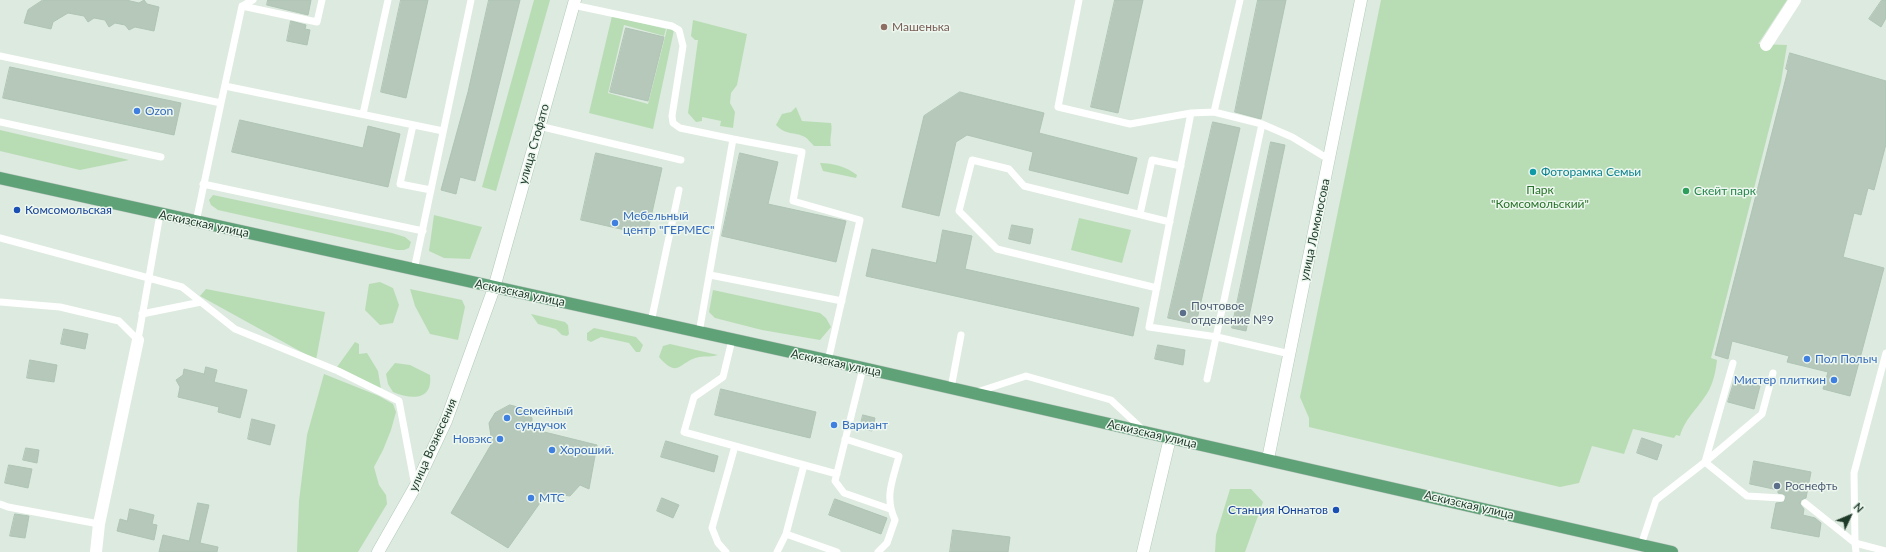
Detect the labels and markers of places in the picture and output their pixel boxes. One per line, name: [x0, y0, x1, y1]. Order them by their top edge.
place label: Машенька: [892, 20, 950, 34]
marker: Машенька: [879, 22, 889, 32]
place label: Ozon: [145, 104, 173, 118]
marker: Ozon: [132, 106, 142, 116]
place label: Фоторамка Семьи: [1541, 165, 1641, 179]
marker: Фоторамка Семьи: [1528, 167, 1538, 177]
place label: Скейт парк: [1694, 184, 1756, 198]
marker: Скейт парк: [1681, 186, 1691, 196]
place label: Комсомольская: [25, 203, 112, 217]
marker: Комсомольская: [12, 205, 22, 215]
place label: Мебельный центр "ГЕРМЕС": [623, 209, 714, 237]
marker: Мебельный центр "ГЕРМЕС": [610, 218, 620, 228]
place label: Почтовое отделение №9: [1191, 299, 1274, 327]
marker: Почтовое отделение №9: [1178, 308, 1188, 318]
place label: Пол Полыч: [1815, 352, 1877, 366]
marker: Пол Полыч: [1802, 354, 1812, 364]
place label: Мистер плиткин: [1734, 373, 1826, 387]
marker: Мистер плиткин: [1829, 375, 1839, 385]
place label: Семейный сундучок: [515, 404, 573, 432]
marker: Семейный сундучок: [502, 413, 512, 423]
place label: Вариант: [842, 418, 888, 432]
marker: Вариант: [829, 420, 839, 430]
place label: Новэкс: [453, 432, 492, 446]
marker: Новэкс: [495, 434, 505, 444]
place label: Хороший.: [560, 443, 614, 457]
marker: Хороший.: [547, 445, 557, 455]
place label: Роснефть: [1785, 479, 1838, 493]
marker: Роснефть: [1772, 481, 1782, 491]
place label: МТС: [539, 491, 565, 505]
marker: МТС: [526, 493, 536, 503]
place label: Станция Юннатов: [1228, 503, 1328, 517]
marker: Станция Юннатов: [1331, 505, 1341, 515]

